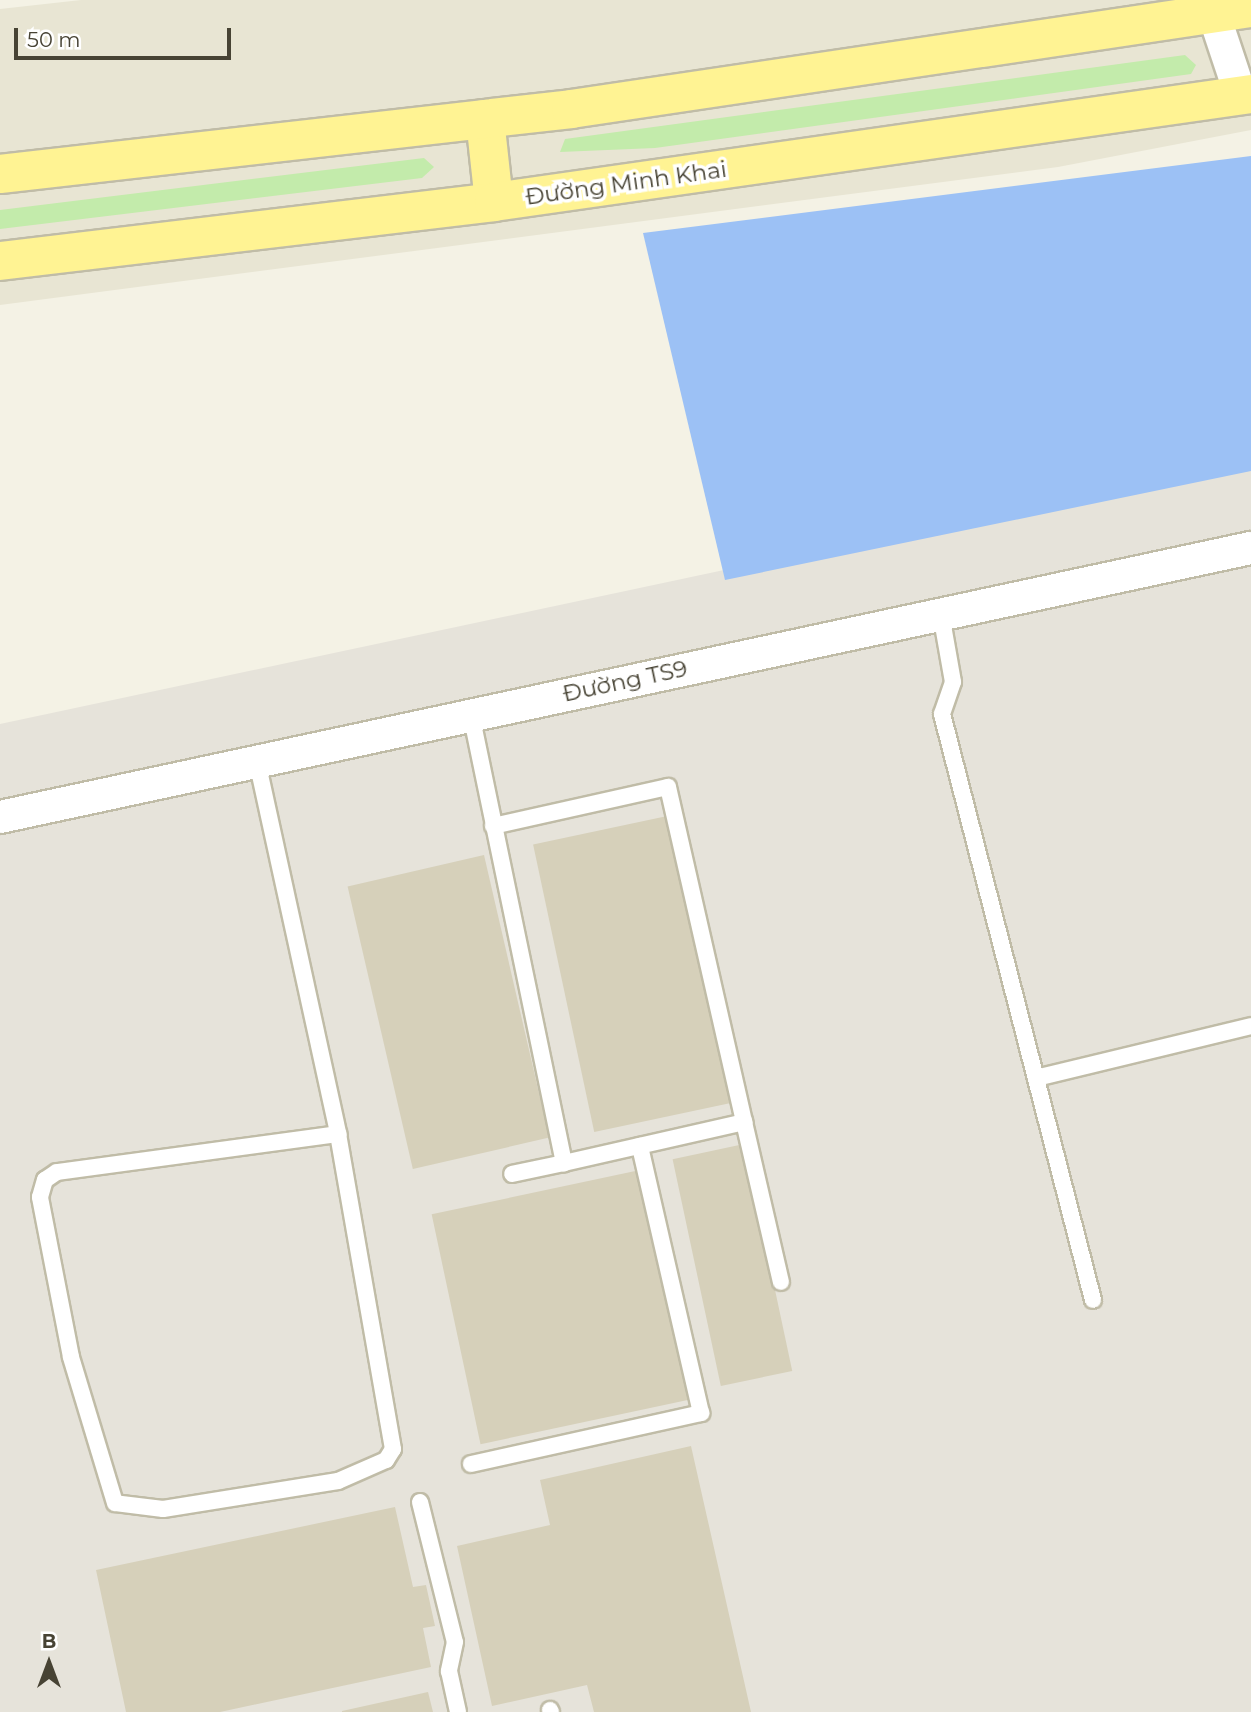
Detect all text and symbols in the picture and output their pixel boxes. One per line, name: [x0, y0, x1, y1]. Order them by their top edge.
scale bar: [18, 14, 234, 58]
text: 50 m: [27, 27, 81, 52]
street label: Đường Minh Khai: [524, 155, 728, 211]
street label: Đường TS9: [560, 654, 690, 708]
north arrow: [14, 1628, 84, 1698]
text: B: [42, 1630, 56, 1653]

